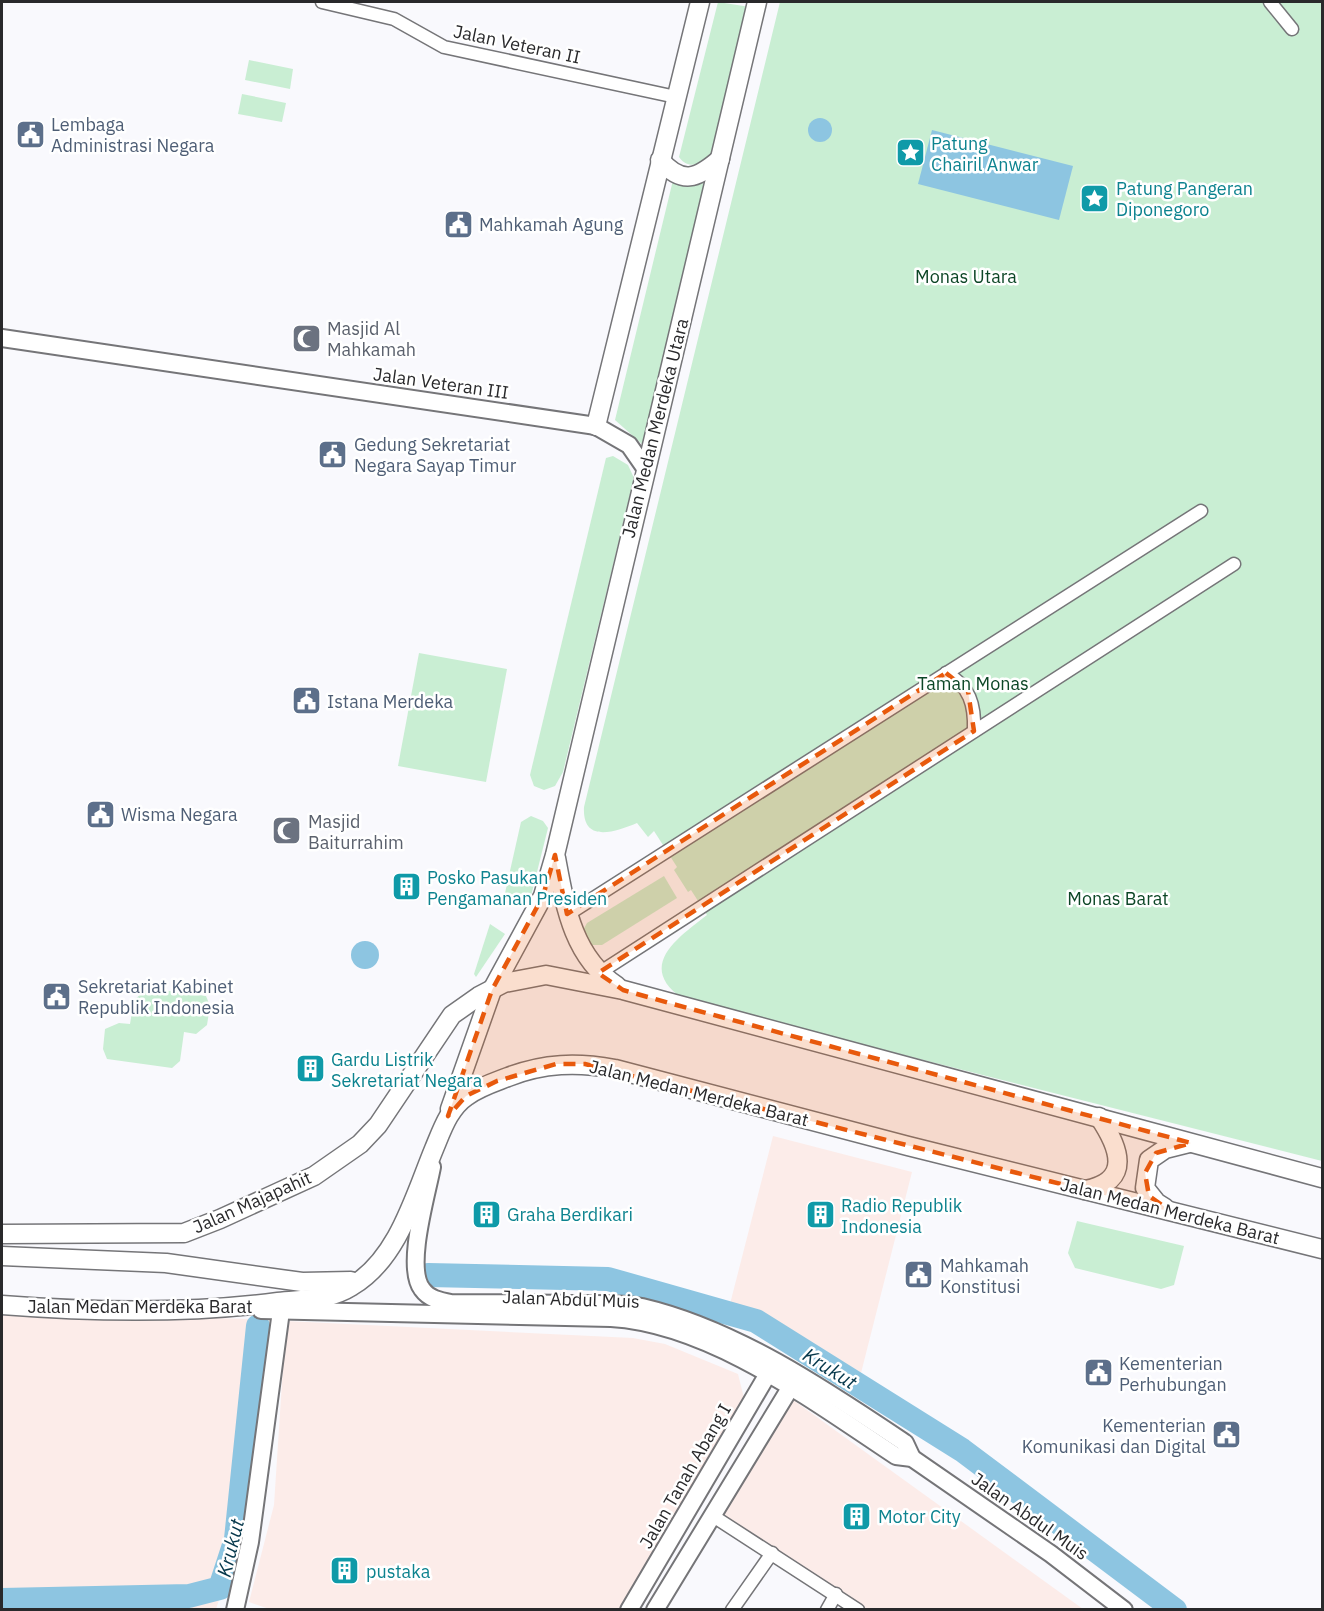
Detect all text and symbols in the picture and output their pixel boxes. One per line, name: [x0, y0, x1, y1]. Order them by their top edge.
street label: Jalan Veteran II: [451, 19, 583, 69]
place label: Lembaga Administrasi Negara: [51, 113, 215, 157]
public building icon: Lembaga Administrasi Negara: [14, 118, 46, 150]
place label: Patung Chairil Anwar: [931, 132, 1039, 176]
place icon: Patung Chairil Anwar: [894, 137, 926, 169]
place label: Patung Pangeran Diponegoro: [1116, 177, 1253, 221]
place icon: Patung Pangeran Diponegoro: [1079, 182, 1111, 214]
public building icon: Mahkamah Agung: [442, 208, 474, 240]
place label: Mahkamah Agung: [479, 213, 624, 236]
park label: Monas Utara: [915, 265, 1017, 288]
street label: Jalan Medan Merdeka Utara: [617, 315, 694, 540]
place label: Masjid Al Mahkamah: [327, 317, 416, 361]
mosque icon: Masjid Al Mahkamah: [290, 322, 322, 354]
street label: Jalan Veteran III: [372, 362, 510, 404]
place label: Gedung Sekretariat Negara Sayap Timur: [354, 433, 517, 477]
public building icon: Gedung Sekretariat Negara Sayap Timur: [317, 438, 349, 470]
park label: Taman Monas: [917, 672, 1029, 695]
public building icon: Istana Merdeka: [290, 685, 322, 717]
place label: Istana Merdeka: [327, 690, 454, 713]
public building icon: Wisma Negara: [84, 798, 116, 830]
place label: Wisma Negara: [121, 803, 238, 826]
place label: Masjid Baiturrahim: [308, 810, 404, 854]
mosque icon: Masjid Baiturrahim: [271, 815, 303, 847]
place label: Posko Pasukan Pengamanan Presiden: [427, 866, 607, 910]
building icon: Posko Pasukan Pengamanan Presiden: [390, 871, 422, 903]
park label: Monas Barat: [1067, 887, 1169, 910]
place label: Sekretariat Kabinet Republik Indonesia: [78, 975, 235, 1019]
public building icon: Sekretariat Kabinet Republik Indonesia: [41, 980, 73, 1012]
place label: Gardu Listrik Sekretariat Negara: [331, 1048, 483, 1092]
building icon: Gardu Listrik Sekretariat Negara: [294, 1053, 326, 1085]
street label: Jalan Medan Merdeka Barat: [587, 1055, 811, 1131]
street label: Jalan Majapahit: [189, 1166, 315, 1238]
street label: Jalan Medan Merdeka Barat: [1058, 1173, 1282, 1249]
place label: Radio Republik Indonesia: [841, 1194, 963, 1238]
building icon: Graha Berdikari: [470, 1198, 502, 1230]
building icon: Radio Republik Indonesia: [804, 1199, 836, 1231]
place label: Graha Berdikari: [507, 1203, 633, 1226]
place label: Mahkamah Konstitusi: [940, 1254, 1029, 1298]
public building icon: Mahkamah Konstitusi: [903, 1259, 935, 1291]
street label: Jalan Abdul Muis: [502, 1285, 640, 1313]
street label: Jalan Medan Merdeka Barat: [27, 1295, 253, 1318]
water label: Krukut: [798, 1341, 863, 1395]
place label: Kementerian Perhubungan: [1119, 1352, 1227, 1396]
public building icon: Kementerian Perhubungan: [1082, 1357, 1114, 1389]
street label: Jalan Tanah Abang I: [634, 1399, 736, 1553]
place label: Kementerian Komunikasi dan Digital: [1022, 1414, 1206, 1458]
public building icon: Kementerian Komunikasi dan Digital: [1211, 1419, 1243, 1451]
street label: Jalan Abdul Muis: [967, 1467, 1093, 1565]
building icon: Motor City: [841, 1500, 873, 1532]
place label: Motor City: [878, 1505, 961, 1528]
water label: Krukut: [210, 1516, 250, 1580]
building icon: pustaka: [329, 1555, 361, 1587]
place label: pustaka: [366, 1560, 431, 1583]

